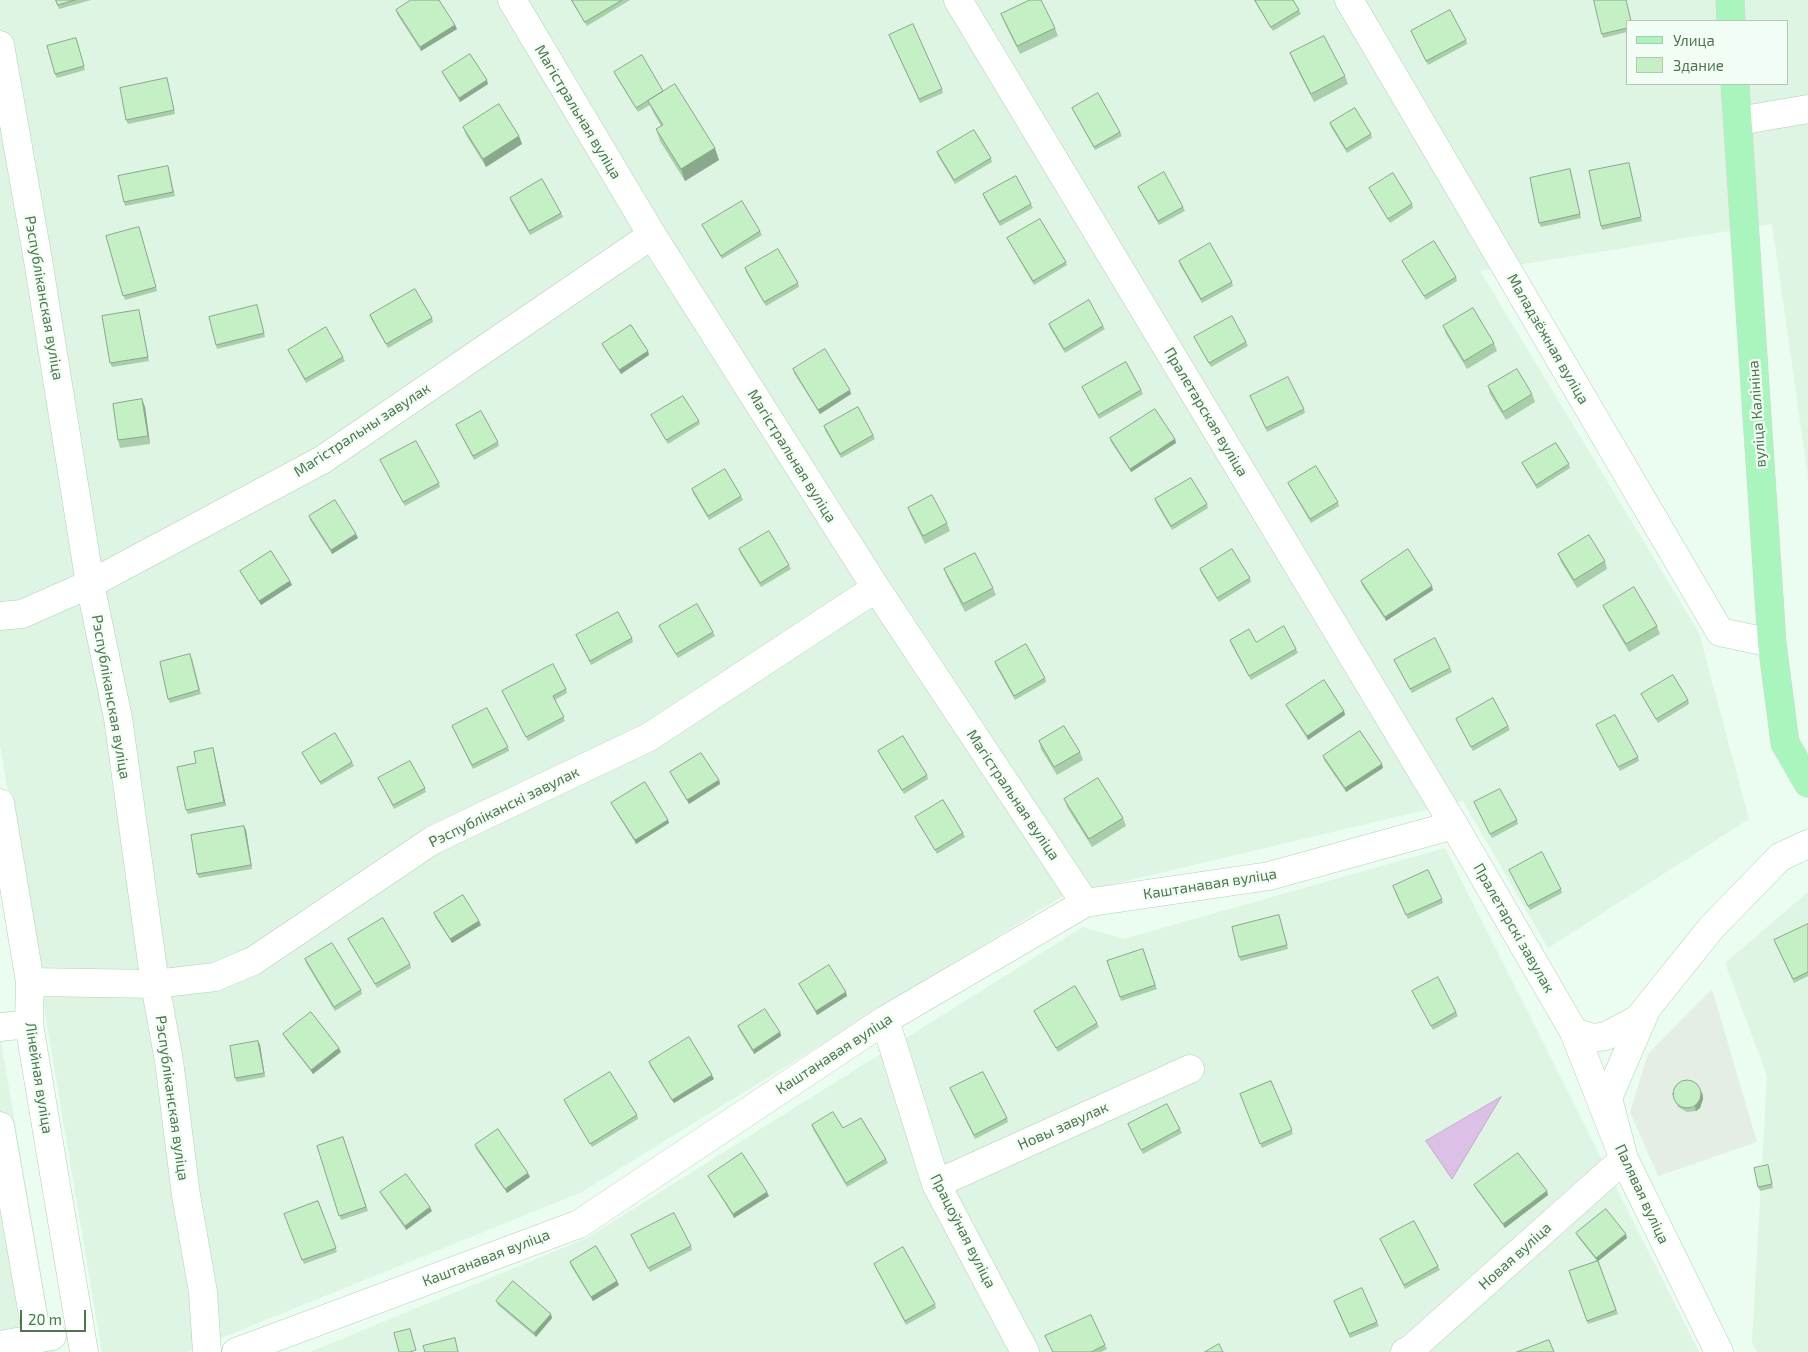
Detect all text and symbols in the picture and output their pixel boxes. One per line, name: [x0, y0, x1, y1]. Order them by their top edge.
legend: [1626, 20, 1788, 85]
text: Улица: [1673, 31, 1715, 49]
street label: Магістральная вуліца: [531, 42, 625, 182]
text: Здание: [1673, 56, 1724, 74]
street label: Рэспубліканская вуліца: [21, 214, 67, 382]
street label: Маладзёжная вуліца: [1503, 271, 1593, 407]
street label: Пралетарская вуліца: [1160, 344, 1252, 480]
street label: вуліца Калініна: [1744, 360, 1770, 468]
street label: Магістральны завулак: [290, 379, 434, 481]
street label: Магістральная вуліца: [744, 386, 840, 526]
street label: Рэспубліканская вуліца: [88, 613, 134, 781]
street label: Магістральная вуліца: [963, 726, 1063, 864]
street label: Рэспубліканскі завулак: [426, 763, 582, 851]
street label: Пралетарскі завулак: [1470, 860, 1558, 996]
street label: Каштанавая вуліца: [1142, 865, 1278, 903]
street label: Каштанавая вуліца: [772, 1010, 896, 1098]
street label: Рэспубліканская вуліца: [151, 1014, 193, 1182]
street label: Лінейная вуліца: [21, 1021, 57, 1135]
street label: Новы завулак: [1015, 1098, 1111, 1154]
street label: Палявая вуліца: [1611, 1141, 1673, 1247]
street label: Працоўная вуліца: [926, 1171, 1000, 1291]
street label: Новая вуліца: [1475, 1219, 1555, 1293]
street label: Каштанавая вуліца: [420, 1225, 552, 1291]
scale bar: [22, 1300, 89, 1332]
text: 20 m: [28, 1310, 62, 1328]

